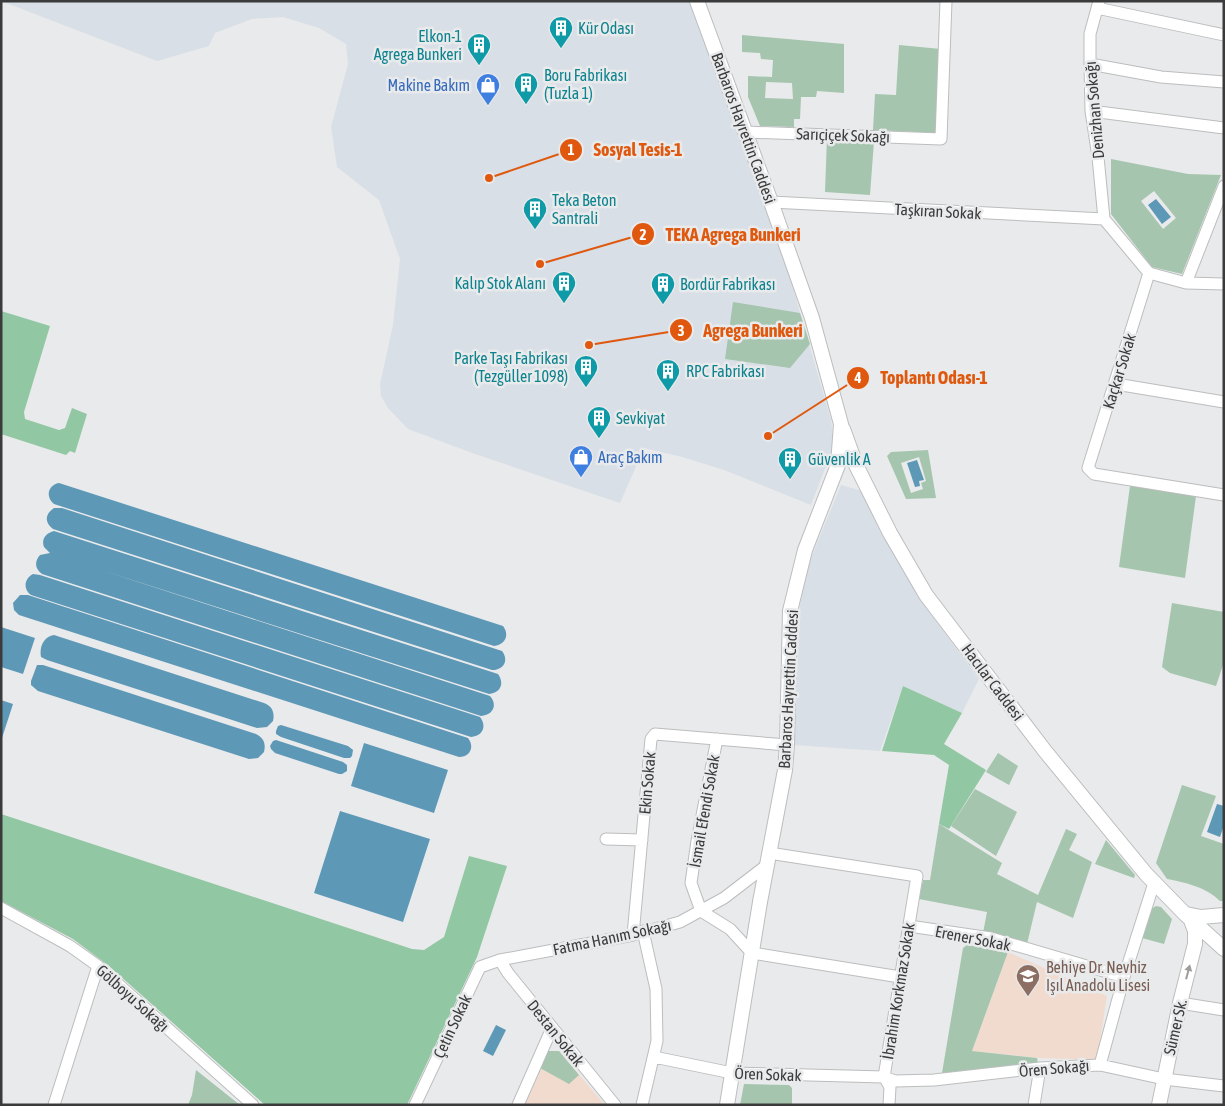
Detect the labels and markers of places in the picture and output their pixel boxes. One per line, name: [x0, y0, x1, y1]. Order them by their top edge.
building icon: Kür Odası: [548, 15, 574, 49]
place label: Kür Odası: [578, 19, 634, 37]
place label: Elkon-1 Agrega Bunkeri: [374, 27, 462, 64]
building icon: Elkon-1 Agrega Bunkeri: [466, 32, 492, 66]
place label: Boru Fabrikası (Tuzla 1): [544, 66, 627, 103]
building icon: Boru Fabrikası (Tuzla 1): [513, 71, 539, 105]
shop icon: Makine Bakım: [475, 72, 501, 106]
place label: Makine Bakım: [388, 76, 470, 94]
callout: Sosyal Tesis-1: [559, 133, 693, 166]
place label: Teka Beton Santrali: [552, 191, 617, 227]
building icon: Teka Beton Santrali: [522, 196, 548, 230]
callout: TEKA Agrega Bunkeri: [631, 218, 811, 251]
building icon: Kalıp Stok Alanı: [551, 270, 577, 304]
building icon: Bordür Fabrikası: [650, 271, 676, 305]
place label: Kalıp Stok Alanı: [454, 274, 546, 293]
place label: Bordür Fabrikası: [680, 275, 775, 293]
callout: Agrega Bunkeri: [668, 314, 813, 347]
place label: Parke Taşı Fabrikası (Tezgüller 1098): [454, 349, 568, 386]
building icon: Parke Taşı Fabrikası (Tezgüller 1098): [573, 354, 599, 388]
building icon: RPC Fabrikası: [655, 358, 681, 392]
place label: RPC Fabrikası: [686, 362, 765, 380]
callout: Toplantı Odası-1: [845, 362, 997, 395]
building icon: Sevkiyat: [586, 405, 612, 439]
place label: Sevkiyat: [616, 409, 666, 428]
shop icon: Araç Bakım: [568, 444, 594, 478]
building icon: Güvenlik A: [777, 446, 803, 480]
place label: Araç Bakım: [598, 448, 663, 467]
place label: Güvenlik A: [808, 450, 871, 468]
place label: Behiye Dr. Nevhiz Işıl Anadolu Lisesi: [1046, 958, 1150, 995]
school or university icon: Behiye Dr. Nevhiz Işıl Anadolu Lisesi: [1015, 963, 1041, 997]

